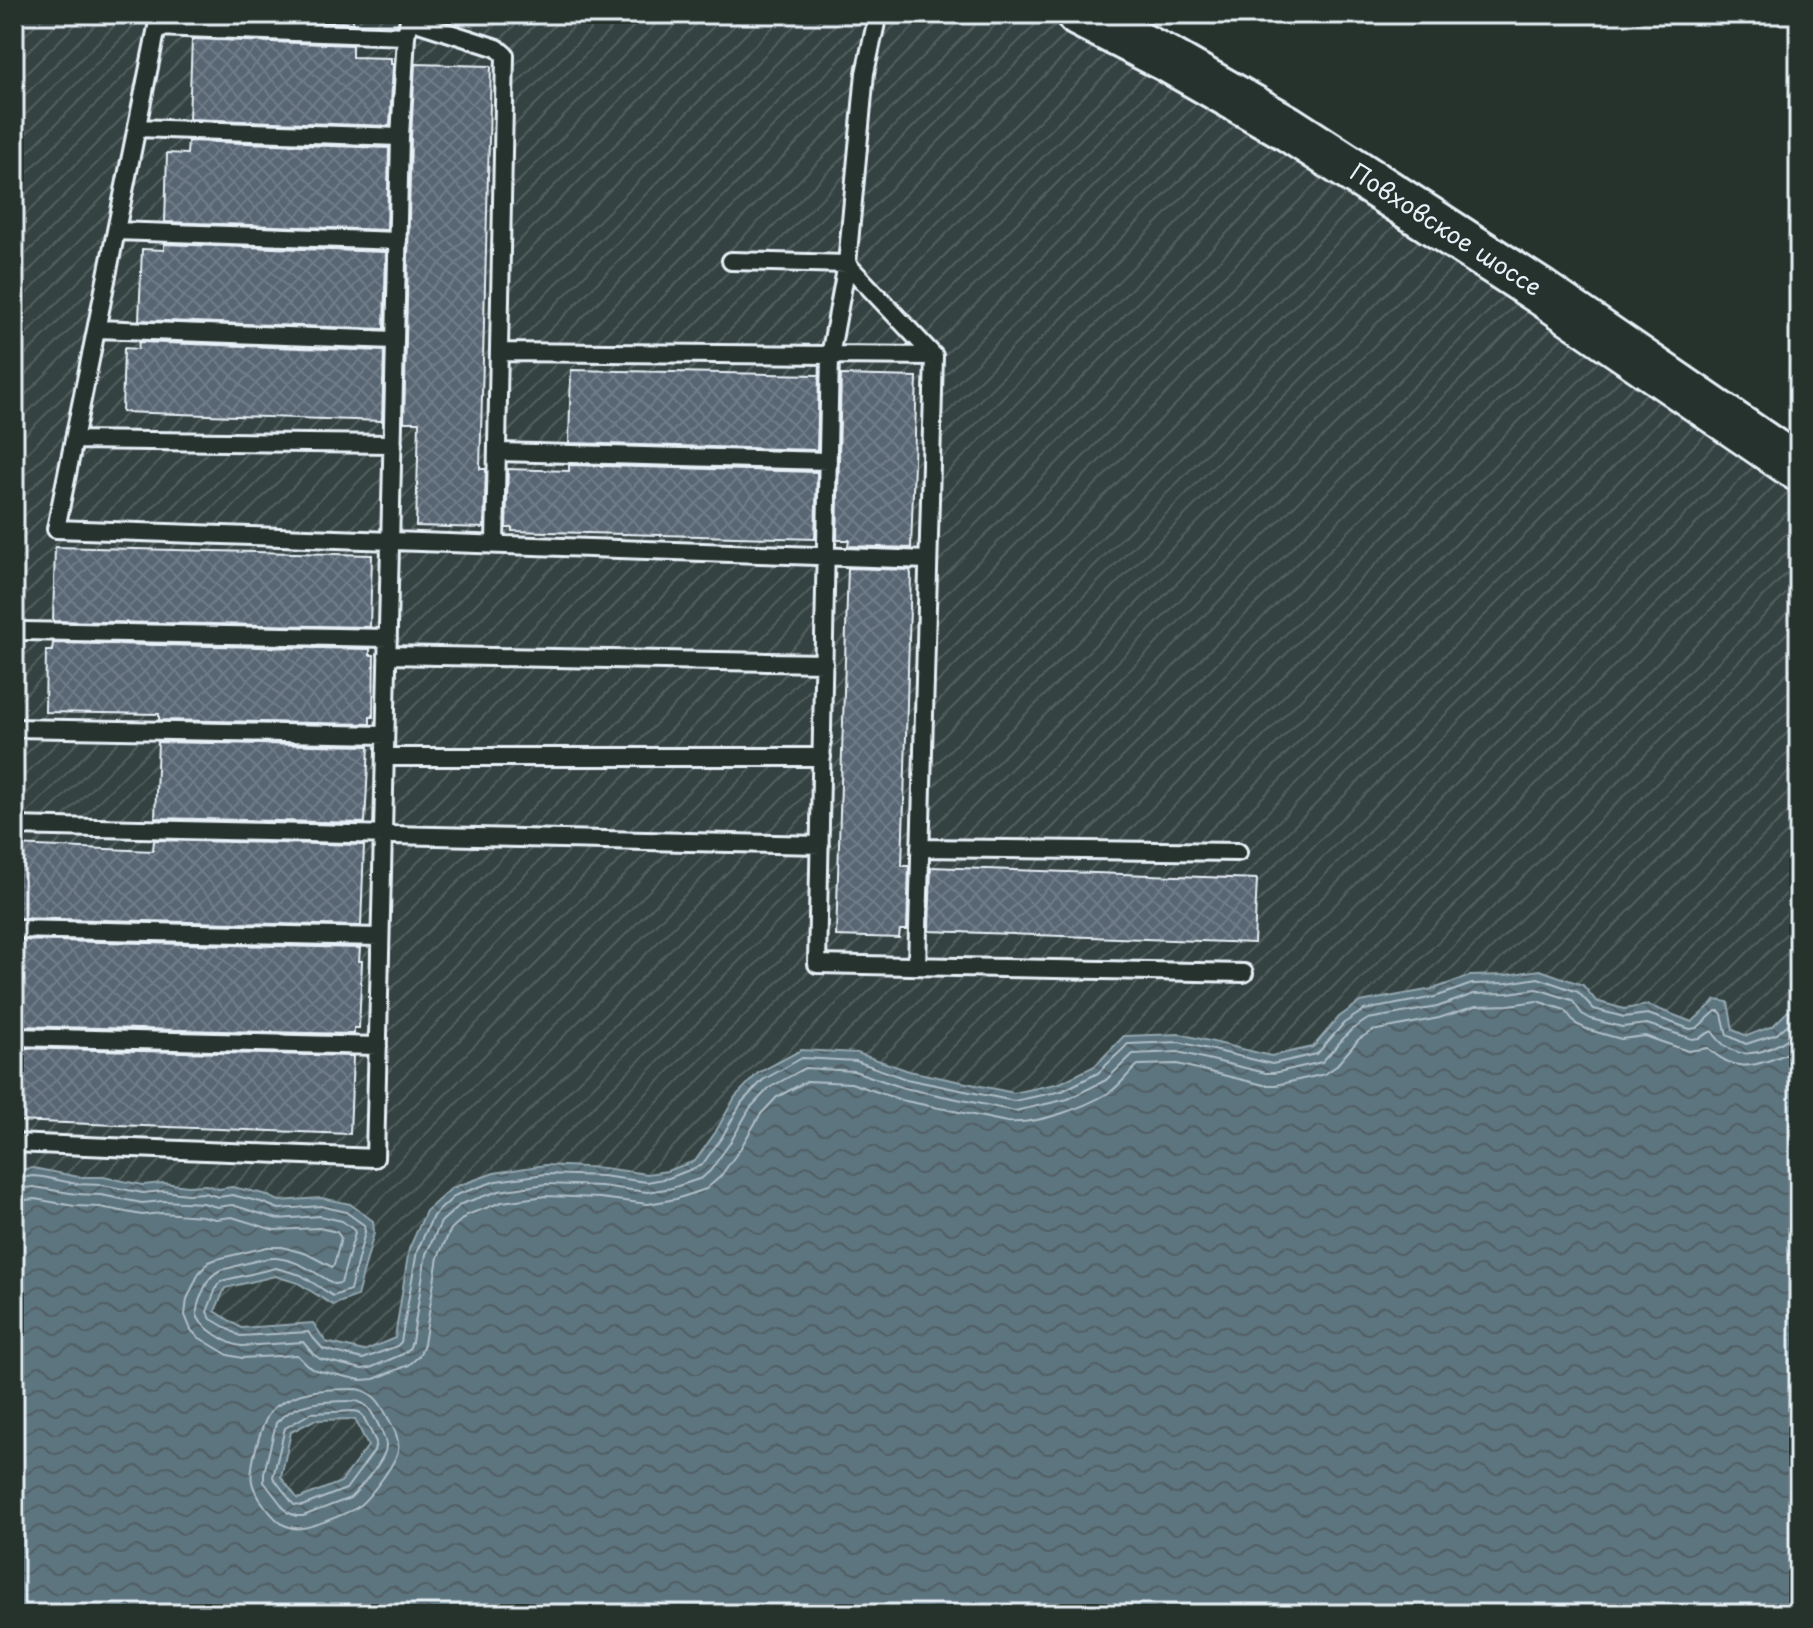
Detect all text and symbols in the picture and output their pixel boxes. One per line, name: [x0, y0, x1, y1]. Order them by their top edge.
street label: Повховское шоссе: [1344, 153, 1550, 304]

